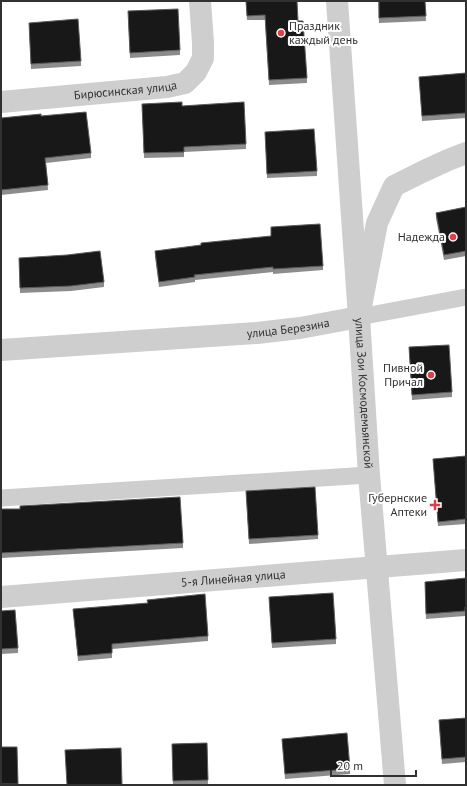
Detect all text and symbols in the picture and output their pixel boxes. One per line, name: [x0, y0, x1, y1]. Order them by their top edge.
place label: Праздник каждый день: [289, 18, 358, 47]
marker: Праздник каждый день: [276, 28, 286, 38]
street label: Бирюсинская улица: [73, 77, 178, 102]
place label: Надежда: [398, 229, 445, 244]
marker: Надежда: [448, 232, 458, 242]
street label: улица Березина: [246, 315, 331, 341]
street label: улица Зои Космодемьянской: [352, 317, 377, 469]
place label: Пивной Причал: [383, 360, 423, 389]
marker: Пивной Причал: [426, 370, 436, 380]
place label: Губернские Аптеки: [368, 490, 427, 519]
marker: Губернские Аптеки: [430, 500, 440, 510]
street label: 5-я Линейная улица: [180, 566, 286, 590]
scale bar: [331, 752, 416, 778]
text: 20 m: [337, 758, 363, 773]

